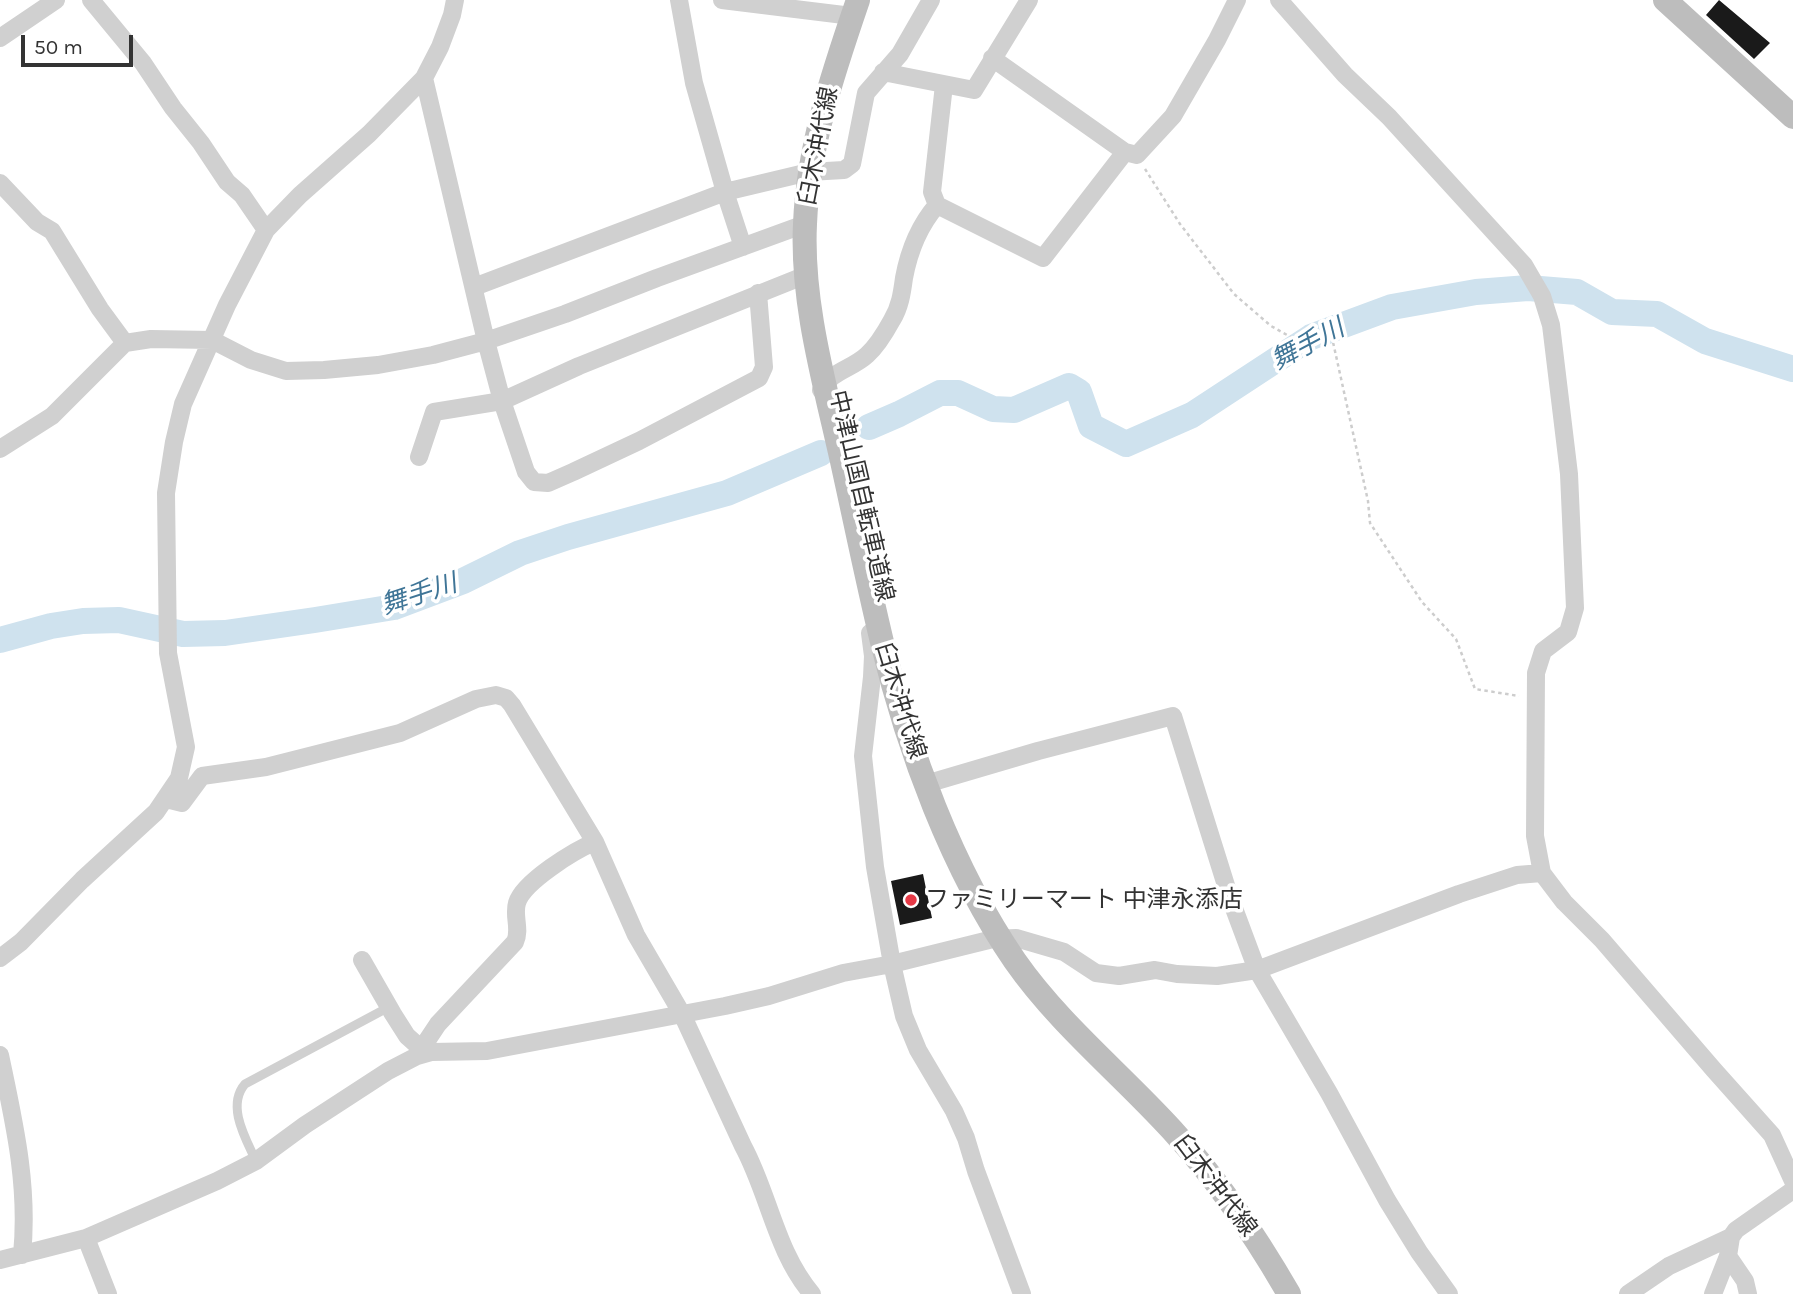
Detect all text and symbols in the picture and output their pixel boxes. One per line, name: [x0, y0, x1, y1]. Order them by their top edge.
scale bar: [24, 21, 136, 65]
text: 50 m: [34, 35, 83, 59]
street label: 臼木沖代線: [793, 84, 845, 208]
water label: 舞手川: [1266, 313, 1350, 377]
street label: 中津山国自転車道線: [823, 388, 899, 604]
water label: 舞手川: [377, 568, 461, 622]
street label: 臼木沖代線: [869, 639, 931, 763]
place label: ファミリーマート 中津永添店: [925, 886, 1243, 914]
marker: ファミリーマート 中津永添店: [903, 892, 919, 908]
street label: 臼木沖代線: [1167, 1129, 1263, 1243]

